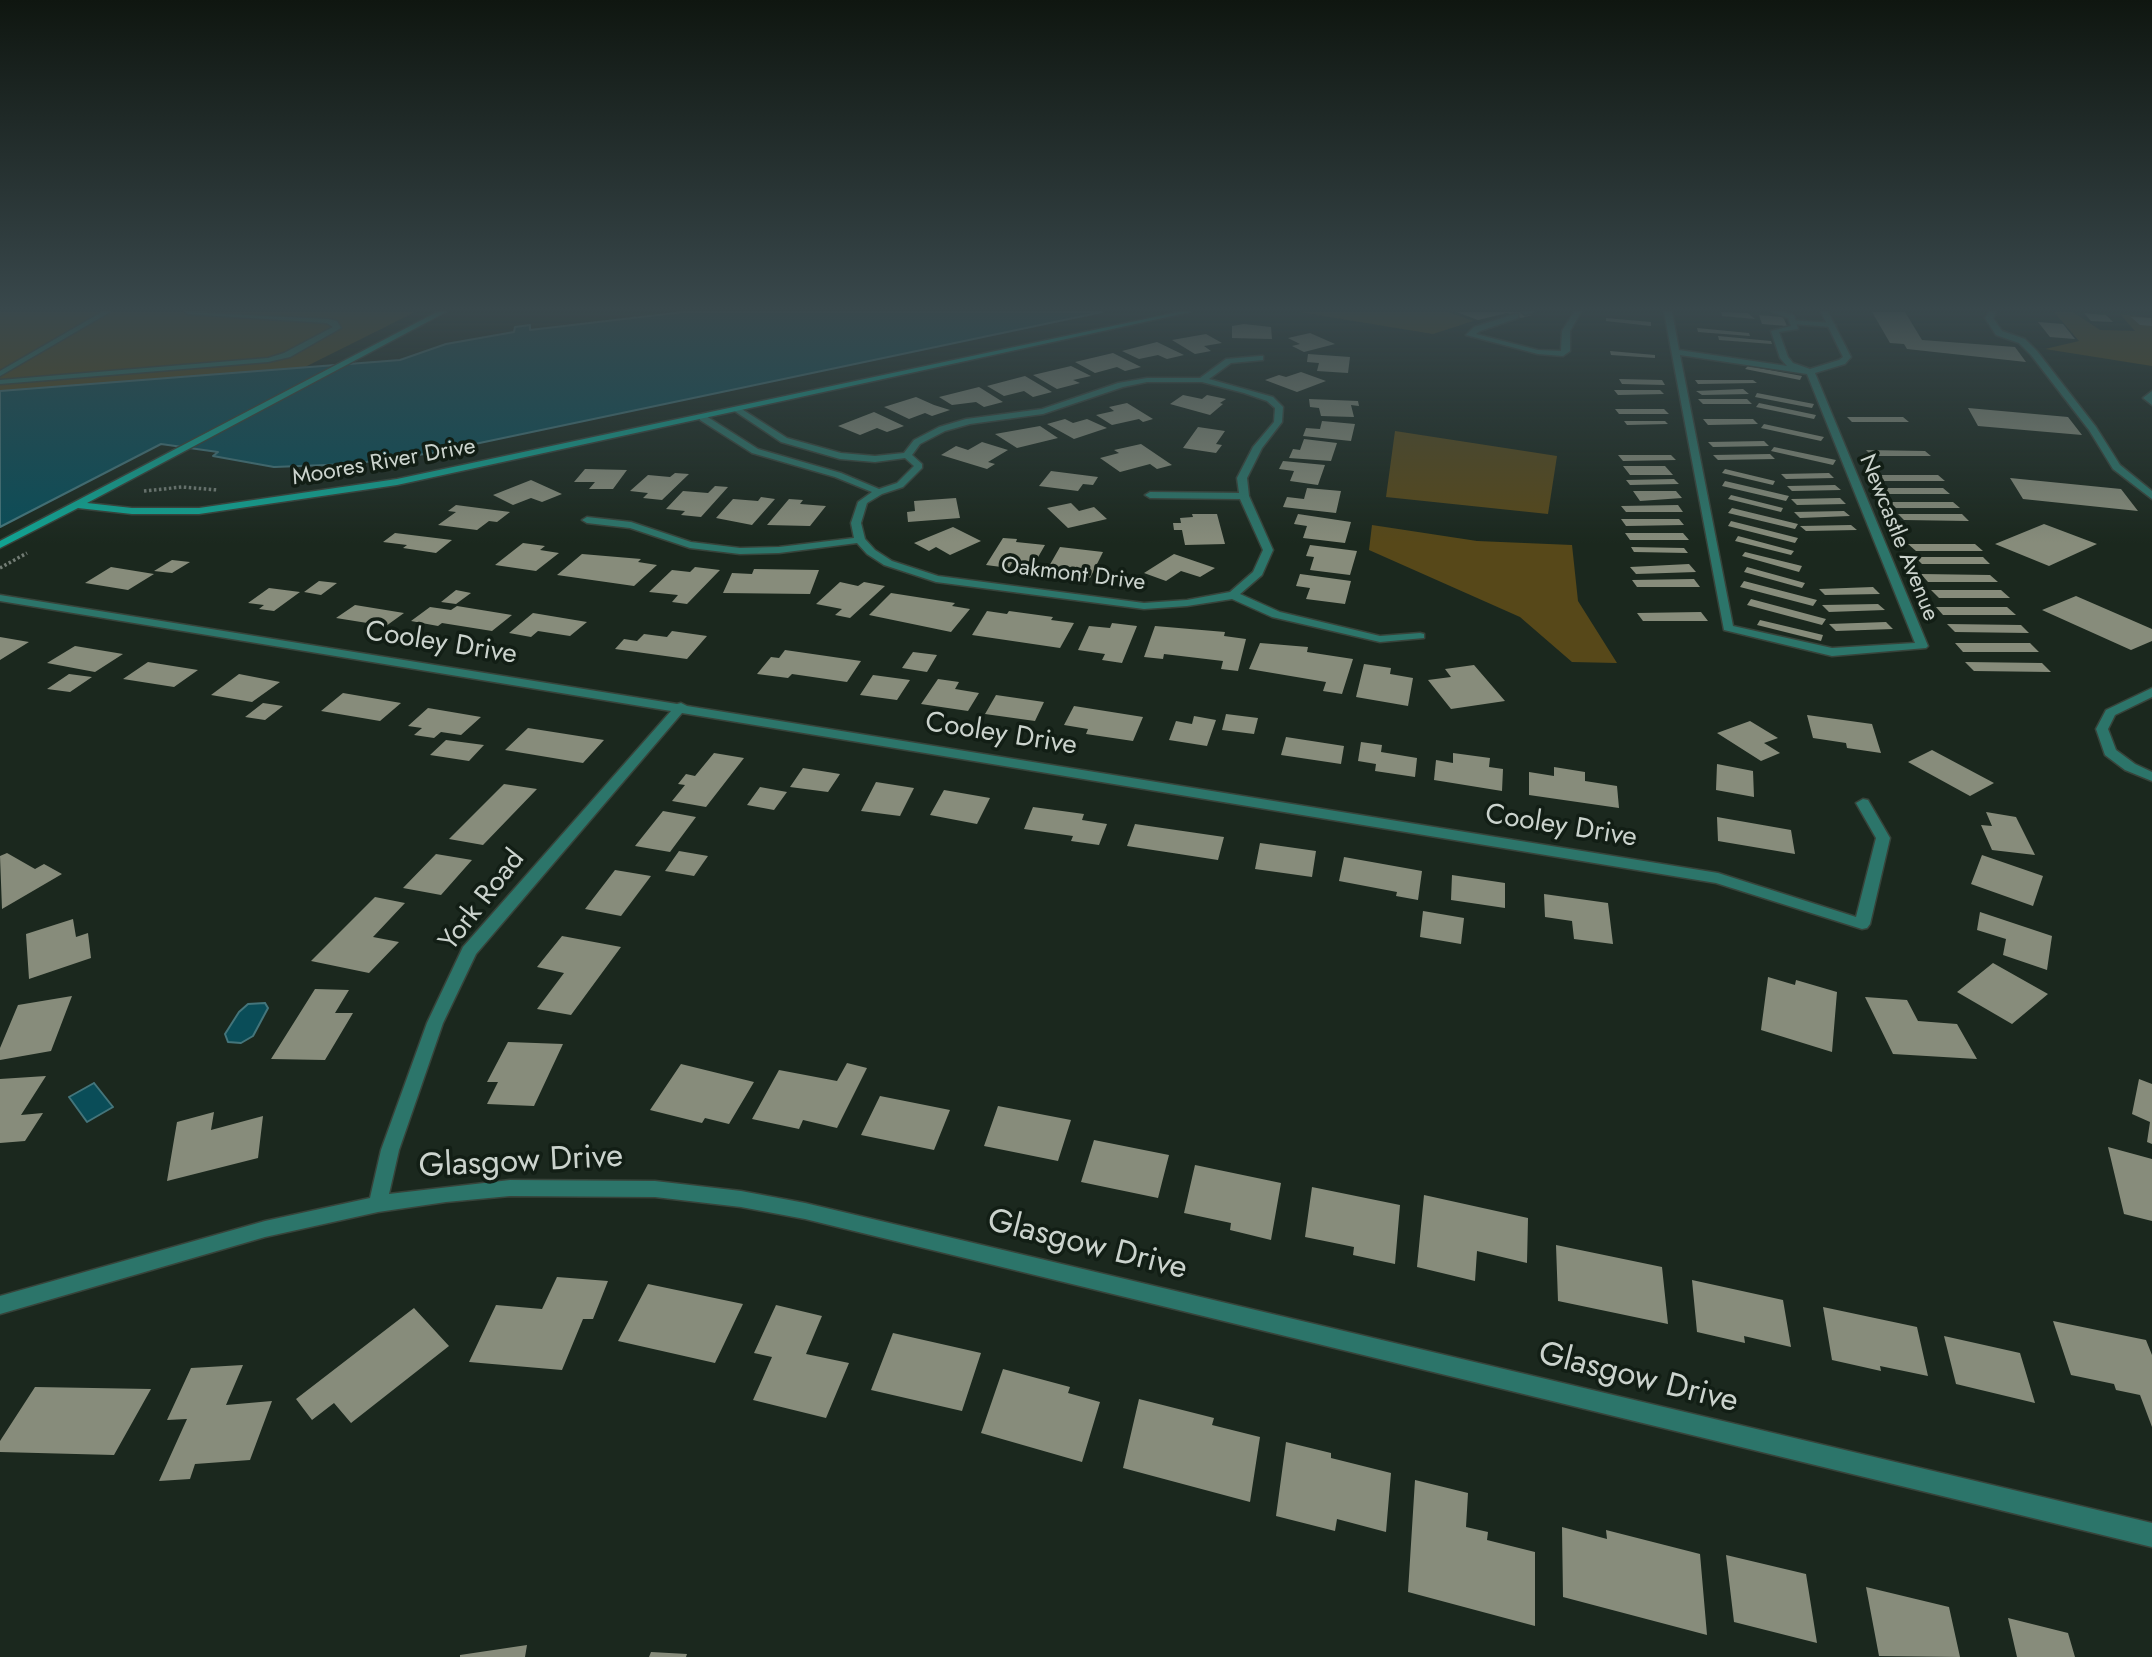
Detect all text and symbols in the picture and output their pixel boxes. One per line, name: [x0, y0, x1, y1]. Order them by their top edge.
street label: Moores River Drive: [290, 433, 478, 493]
street label: Newcastle Avenue: [1852, 451, 1944, 625]
street label: Oakmont Drive: [999, 552, 1147, 598]
street label: Cooley Drive: [363, 615, 519, 673]
street label: Cooley Drive: [923, 706, 1079, 764]
street label: Cooley Drive: [1483, 798, 1639, 856]
street label: York Road: [433, 844, 533, 958]
street label: Glasgow Drive: [418, 1138, 624, 1188]
street label: Glasgow Drive: [983, 1202, 1191, 1290]
street label: Glasgow Drive: [1534, 1335, 1742, 1423]

